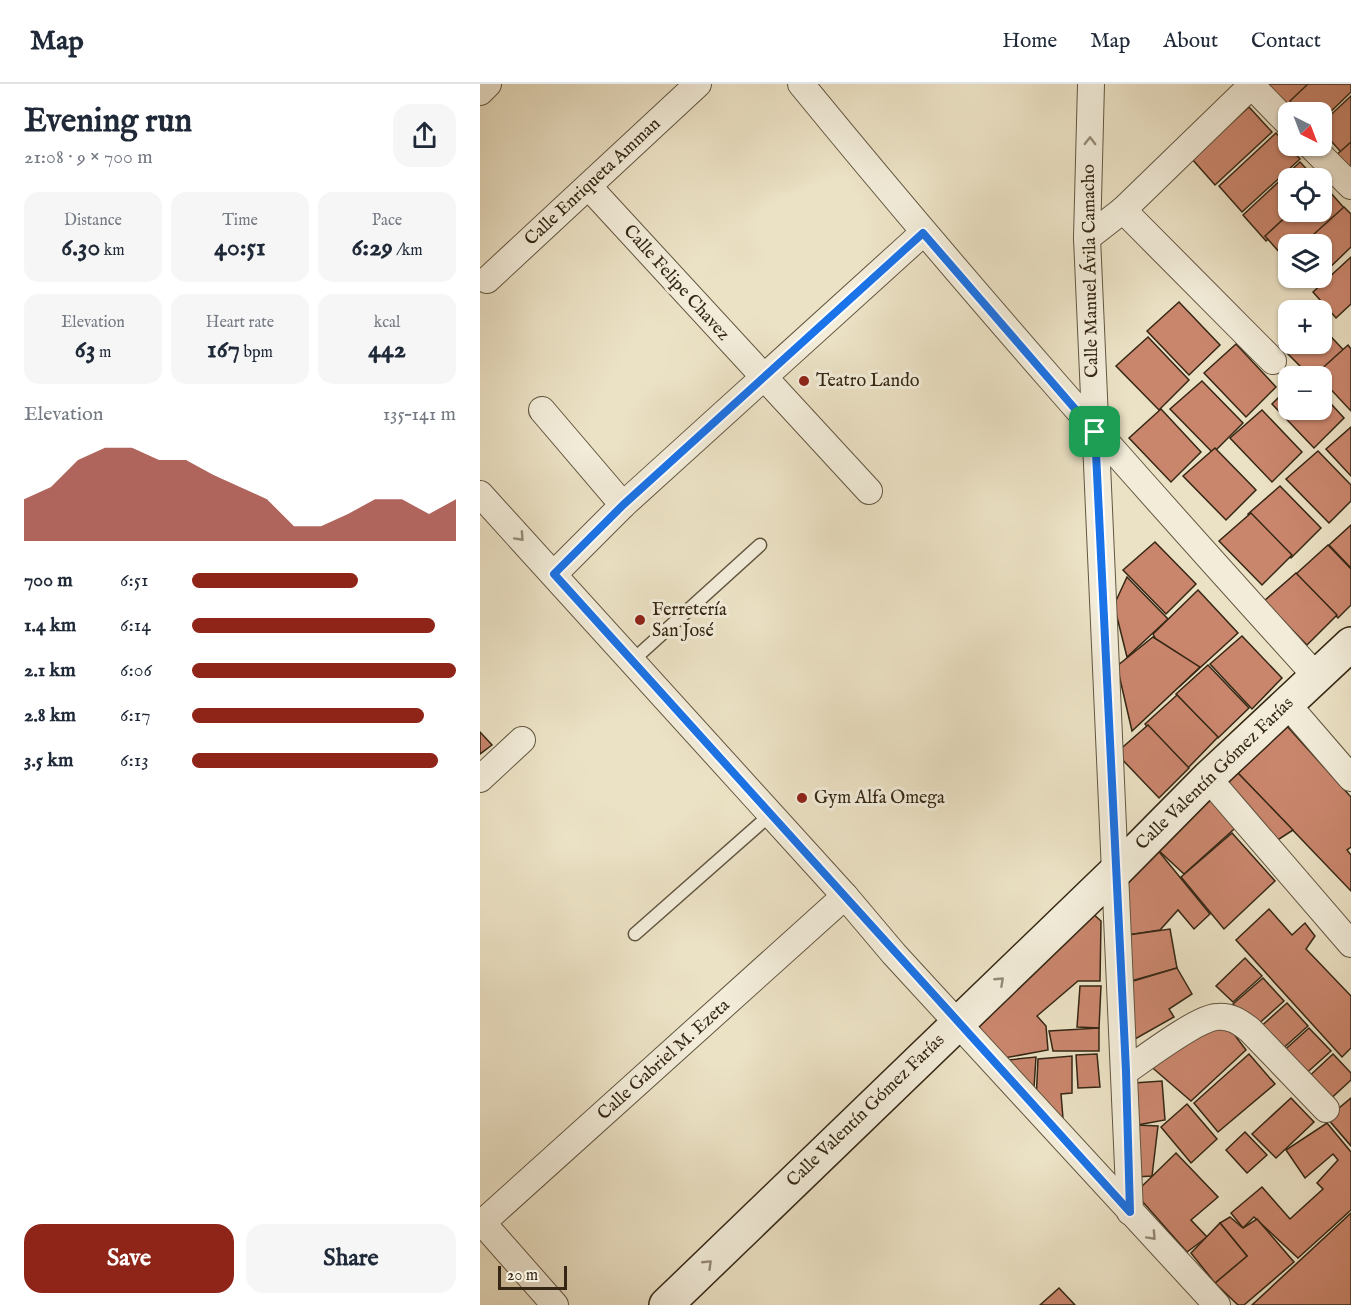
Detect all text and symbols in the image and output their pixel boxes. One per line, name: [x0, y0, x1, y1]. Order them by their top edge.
text: Map: [30, 24, 84, 59]
text: Home: [1002, 28, 1057, 55]
text: Map: [1090, 28, 1130, 55]
text: About: [1163, 28, 1218, 55]
text: Contact: [1251, 28, 1321, 55]
text: Evening run: [24, 101, 192, 143]
north arrow: [1278, 102, 1332, 156]
map controls: [1278, 102, 1332, 420]
button: share: [393, 104, 456, 167]
street label: Calle Enriqueta Amman: [520, 113, 666, 251]
one-way arrow: [1083, 137, 1096, 146]
text: 21:08 · 9 × 700 m: [24, 145, 153, 170]
street label: Calle Manuel Ávila Camacho: [1076, 164, 1104, 378]
button: locate: [1278, 168, 1332, 222]
text: Distance: [64, 211, 122, 231]
text: Time: [222, 211, 258, 231]
text: Pace: [372, 211, 402, 231]
street label: Calle Felipe Chavez: [618, 220, 734, 346]
text: 6.30: [61, 231, 100, 264]
text: 40:51: [214, 231, 266, 264]
text: 6:29: [351, 231, 393, 264]
button: layers: [1278, 234, 1332, 288]
text: km: [100, 241, 125, 261]
text: /km: [393, 241, 423, 261]
button: +: [1278, 300, 1332, 354]
text: Elevation: [61, 313, 125, 333]
text: Heart rate: [206, 313, 274, 333]
text: kcal: [374, 313, 400, 333]
text: 63: [75, 333, 95, 366]
text: 167: [207, 333, 240, 366]
text: 442: [368, 333, 406, 366]
text: m: [95, 343, 111, 363]
text: bpm: [240, 343, 273, 363]
button: −: [1278, 366, 1332, 420]
place label: Teatro Lando: [816, 370, 920, 393]
marker: Teatro Lando: [797, 374, 811, 388]
text: Elevation: [24, 402, 103, 427]
text: 135–141 m: [383, 402, 456, 427]
pin: [1069, 406, 1120, 457]
icon: arrive: [1078, 415, 1111, 448]
one-way arrow: [512, 530, 523, 541]
text: 700 m: [24, 568, 73, 593]
text: 6:51: [120, 568, 148, 593]
place label: Ferretería San José: [652, 599, 727, 643]
text: 1.4 km: [24, 613, 76, 638]
text: 6:14: [120, 613, 151, 638]
marker: Ferretería San José: [633, 613, 647, 627]
text: 2.1 km: [24, 658, 76, 683]
text: 6:06: [120, 658, 152, 683]
street label: Calle Valentín Gómez Farías: [1131, 692, 1299, 856]
text: 2.8 km: [24, 703, 76, 728]
text: 6:17: [120, 703, 151, 728]
text: 3.5 km: [24, 748, 74, 773]
text: 6:13: [120, 748, 149, 773]
place label: Gym Alfa Omega: [814, 787, 945, 810]
marker: Gym Alfa Omega: [795, 791, 809, 805]
one-way arrow: [994, 977, 1004, 988]
street label: Calle Gabriel M. Ezeta: [593, 994, 735, 1126]
street label: Calle Valentín Gómez Farías: [782, 1029, 950, 1193]
button: Save: [24, 1224, 234, 1293]
button: Share: [246, 1224, 456, 1293]
one-way arrow: [1145, 1229, 1156, 1240]
one-way arrow: [701, 1261, 712, 1272]
scale bar: [498, 1263, 567, 1290]
text: 20 m: [507, 1266, 538, 1286]

